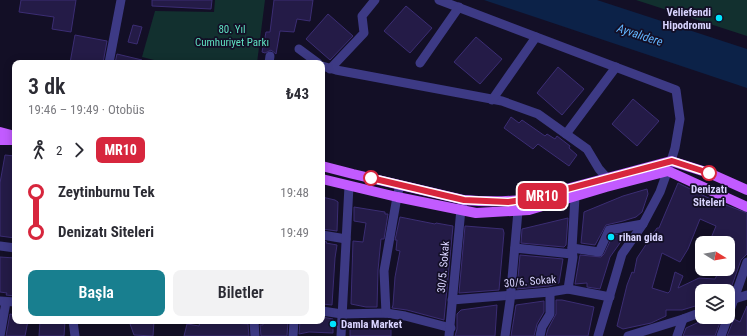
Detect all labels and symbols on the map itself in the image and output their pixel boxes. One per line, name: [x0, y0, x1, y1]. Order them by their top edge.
place label: Veliefendi Hipodromu: [663, 6, 711, 32]
marker: Veliefendi Hipodromu: [714, 13, 724, 23]
water label: Ayvalıdere: [614, 21, 665, 49]
park label: 80. Yıl Cumhuriyet Parkı: [195, 23, 269, 49]
marker: Denizatı Siteleri: [701, 165, 717, 181]
unlabelled marker: [363, 170, 379, 186]
line badge: MR10: [514, 183, 570, 209]
place label: Denizatı Siteleri: [691, 183, 727, 209]
place label: rihan gida: [619, 231, 663, 244]
marker: rihan gida: [606, 232, 616, 242]
north arrow: [695, 236, 735, 276]
street label: 30/5. Sokak: [435, 240, 452, 294]
street label: 30/6. Sokak: [503, 273, 557, 290]
place label: Damla Market: [341, 318, 403, 331]
marker: Damla Market: [328, 319, 338, 329]

